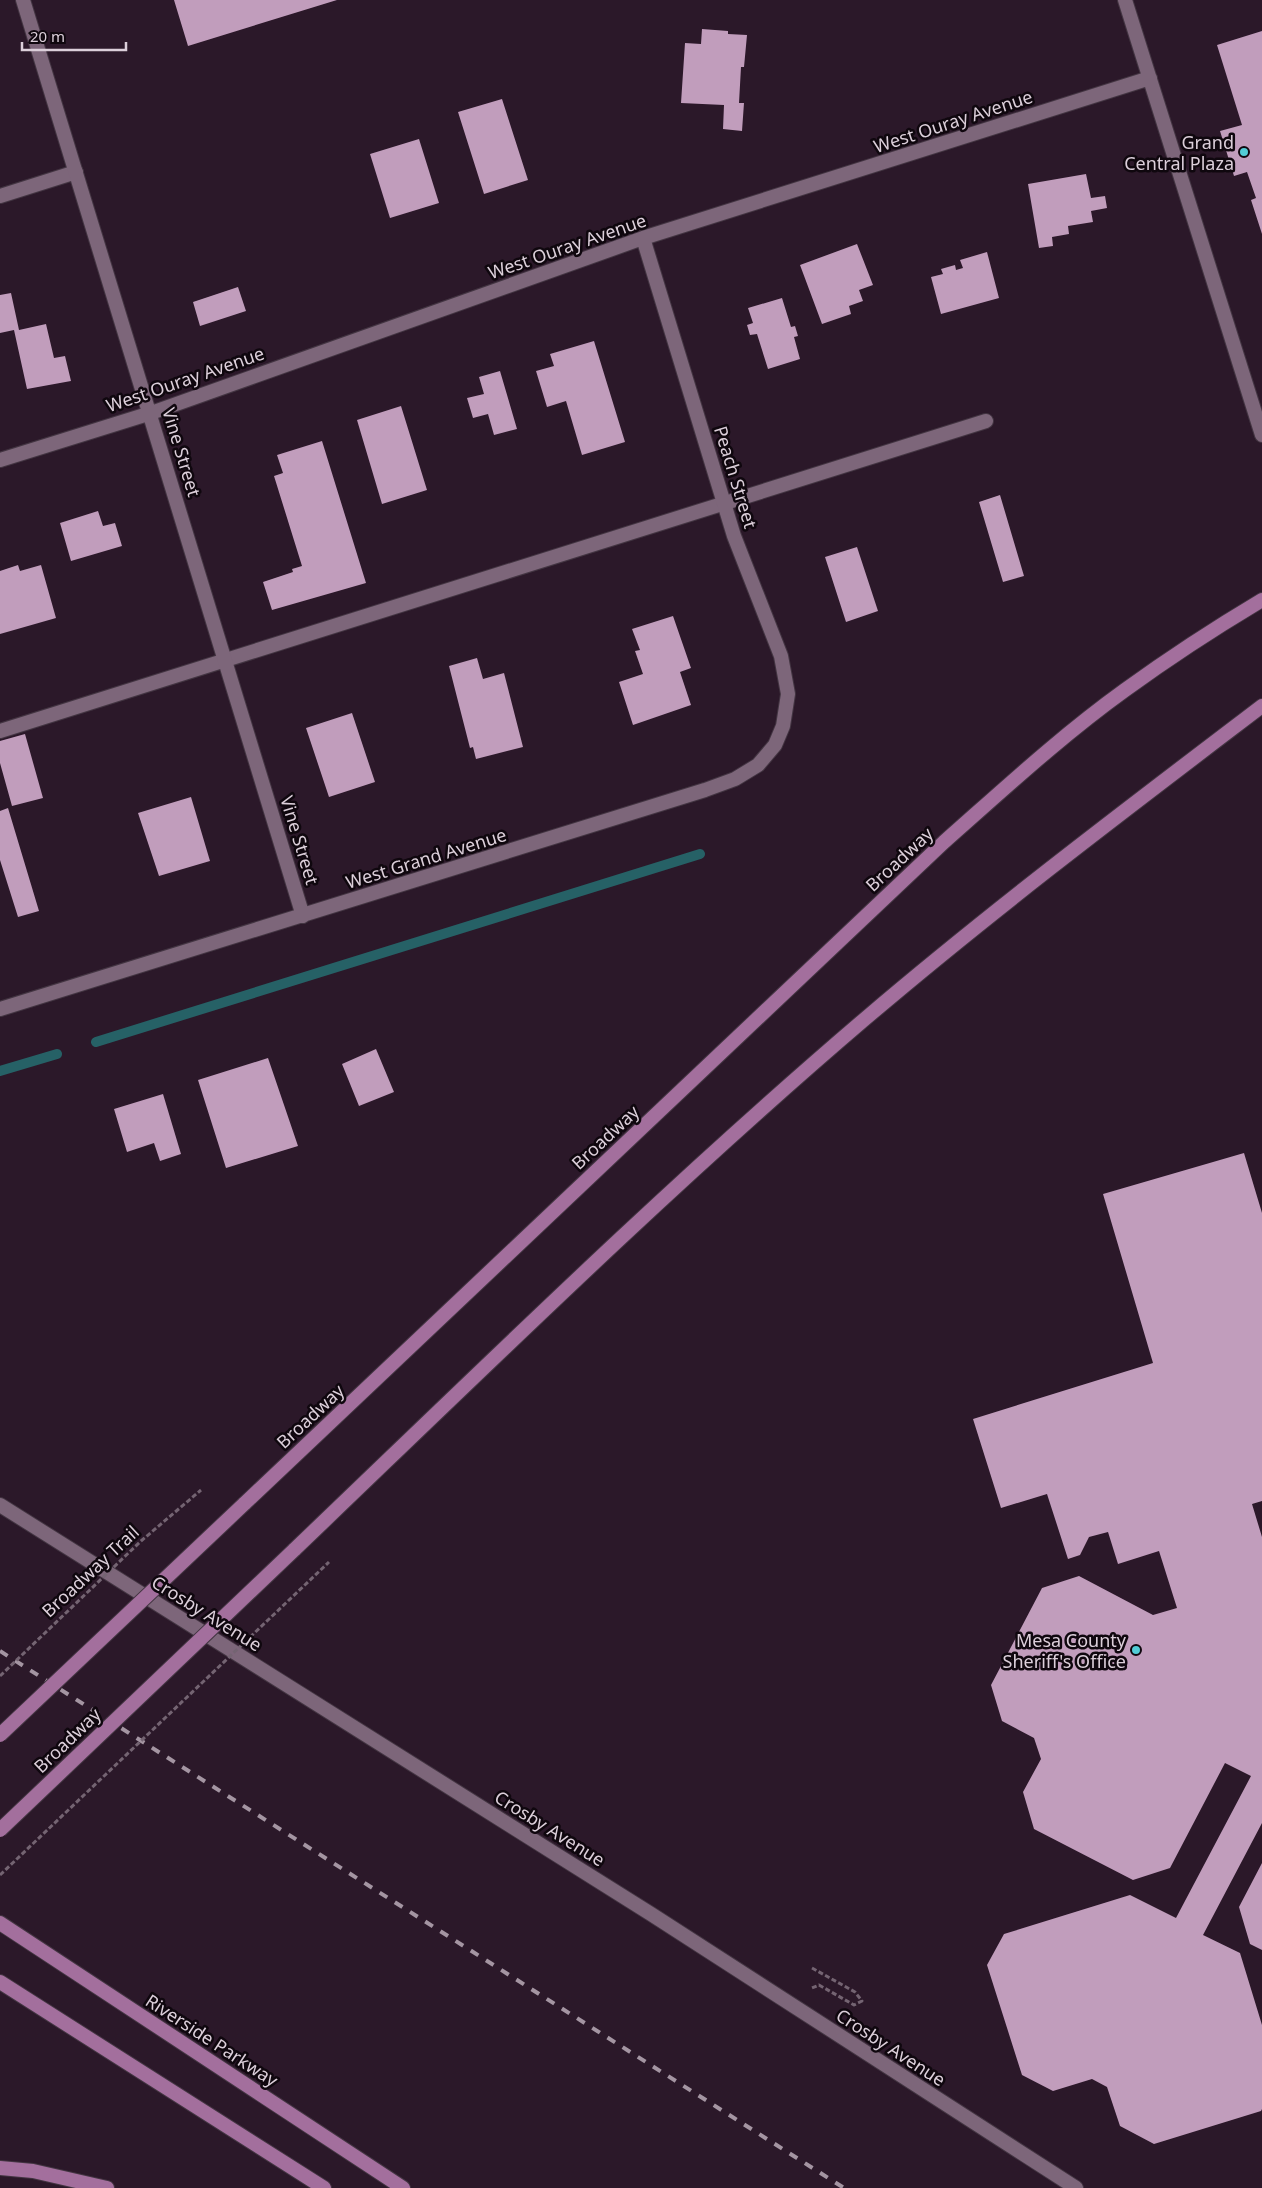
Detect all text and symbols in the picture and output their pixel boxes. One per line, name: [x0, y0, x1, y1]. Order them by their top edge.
scale bar: [22, 20, 126, 52]
text: 20 m: [30, 26, 65, 46]
street label: West Ouray Avenue: [870, 84, 1036, 158]
place label: Grand Central Plaza: [1124, 130, 1234, 175]
marker: Grand Central Plaza: [1238, 146, 1250, 158]
street label: West Ouray Avenue: [485, 208, 649, 284]
street label: West Ouray Avenue: [103, 341, 267, 417]
street label: Vine Street: [157, 405, 207, 500]
street label: Peach Street: [709, 423, 763, 532]
street label: Vine Street: [275, 793, 325, 888]
street label: Broadway: [860, 821, 939, 897]
street label: West Grand Avenue: [343, 822, 509, 894]
street label: Broadway: [566, 1099, 645, 1175]
street label: Broadway: [271, 1378, 350, 1454]
street label: Broadway Trail: [36, 1520, 144, 1622]
street label: Crosby Avenue: [147, 1570, 267, 1656]
place label: Mesa County Sheriff's Office: [1003, 1628, 1127, 1673]
marker: Mesa County Sheriff's Office: [1130, 1644, 1142, 1656]
street label: Broadway: [28, 1702, 106, 1778]
street label: Crosby Avenue: [490, 1785, 610, 1871]
street label: Riverside Parkway: [141, 1988, 283, 2092]
street label: Crosby Avenue: [832, 2003, 950, 2091]

